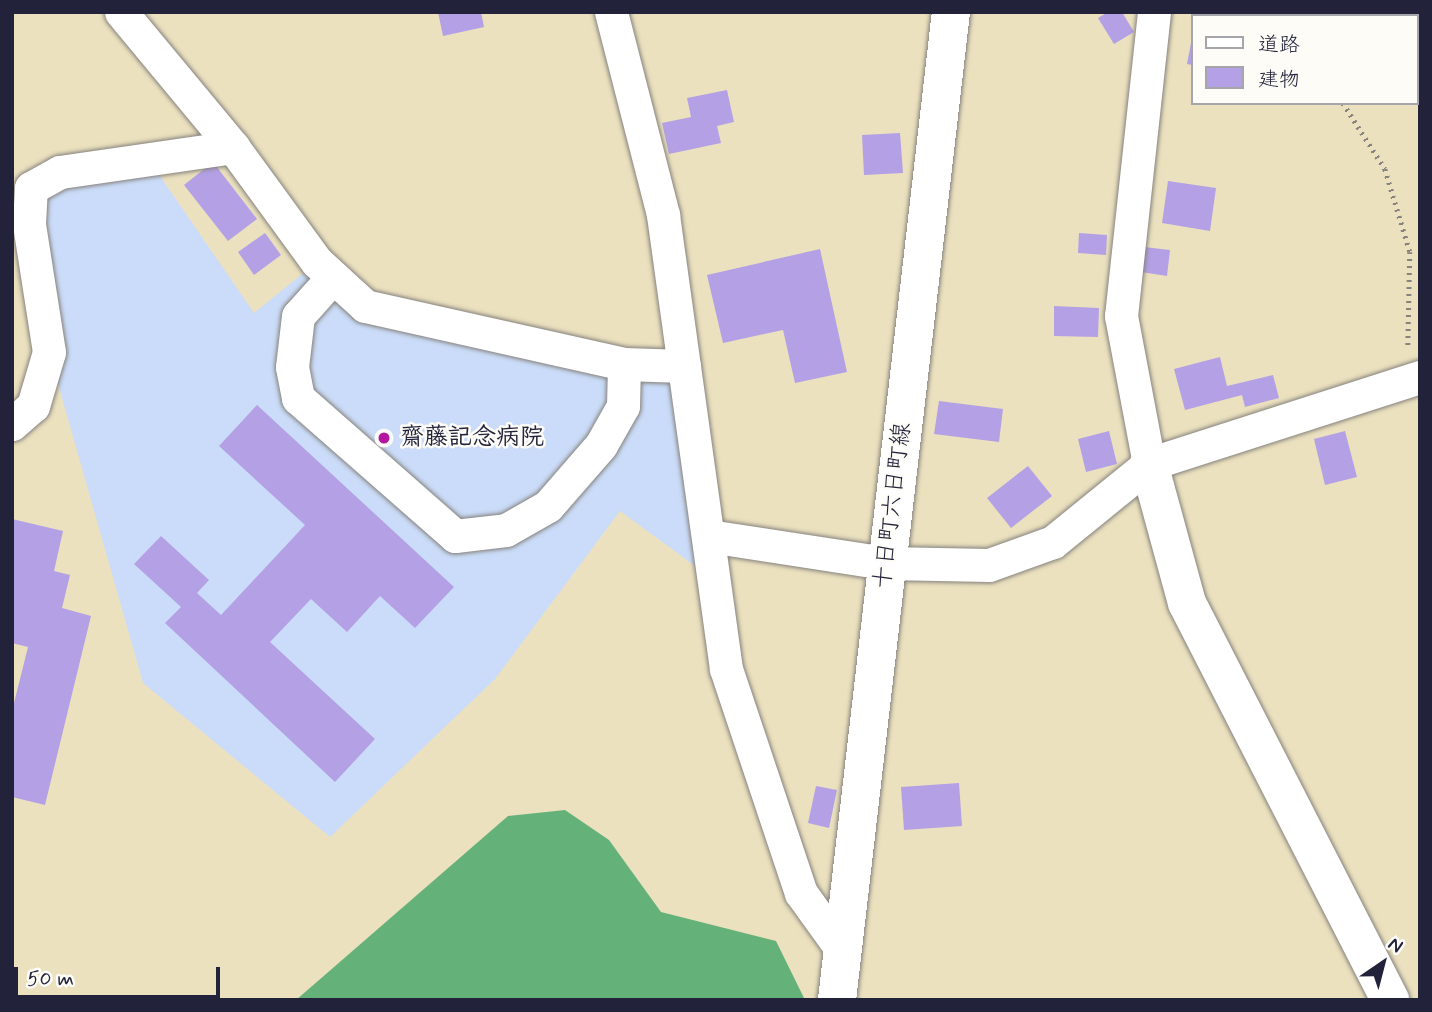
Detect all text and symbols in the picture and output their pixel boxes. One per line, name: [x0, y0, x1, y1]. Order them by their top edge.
legend: [1190, 14, 1418, 105]
text: 道路: [1258, 31, 1300, 59]
text: 建物: [1258, 66, 1300, 94]
street label: 十日町六日町線: [868, 421, 918, 591]
place label: 齋藤記念病院: [400, 424, 544, 452]
marker: 齋藤記念病院: [374, 428, 394, 448]
north arrow: [1348, 928, 1418, 998]
text: N: [1383, 932, 1408, 959]
scale bar: [18, 953, 224, 997]
text: 50 m: [27, 965, 74, 993]

